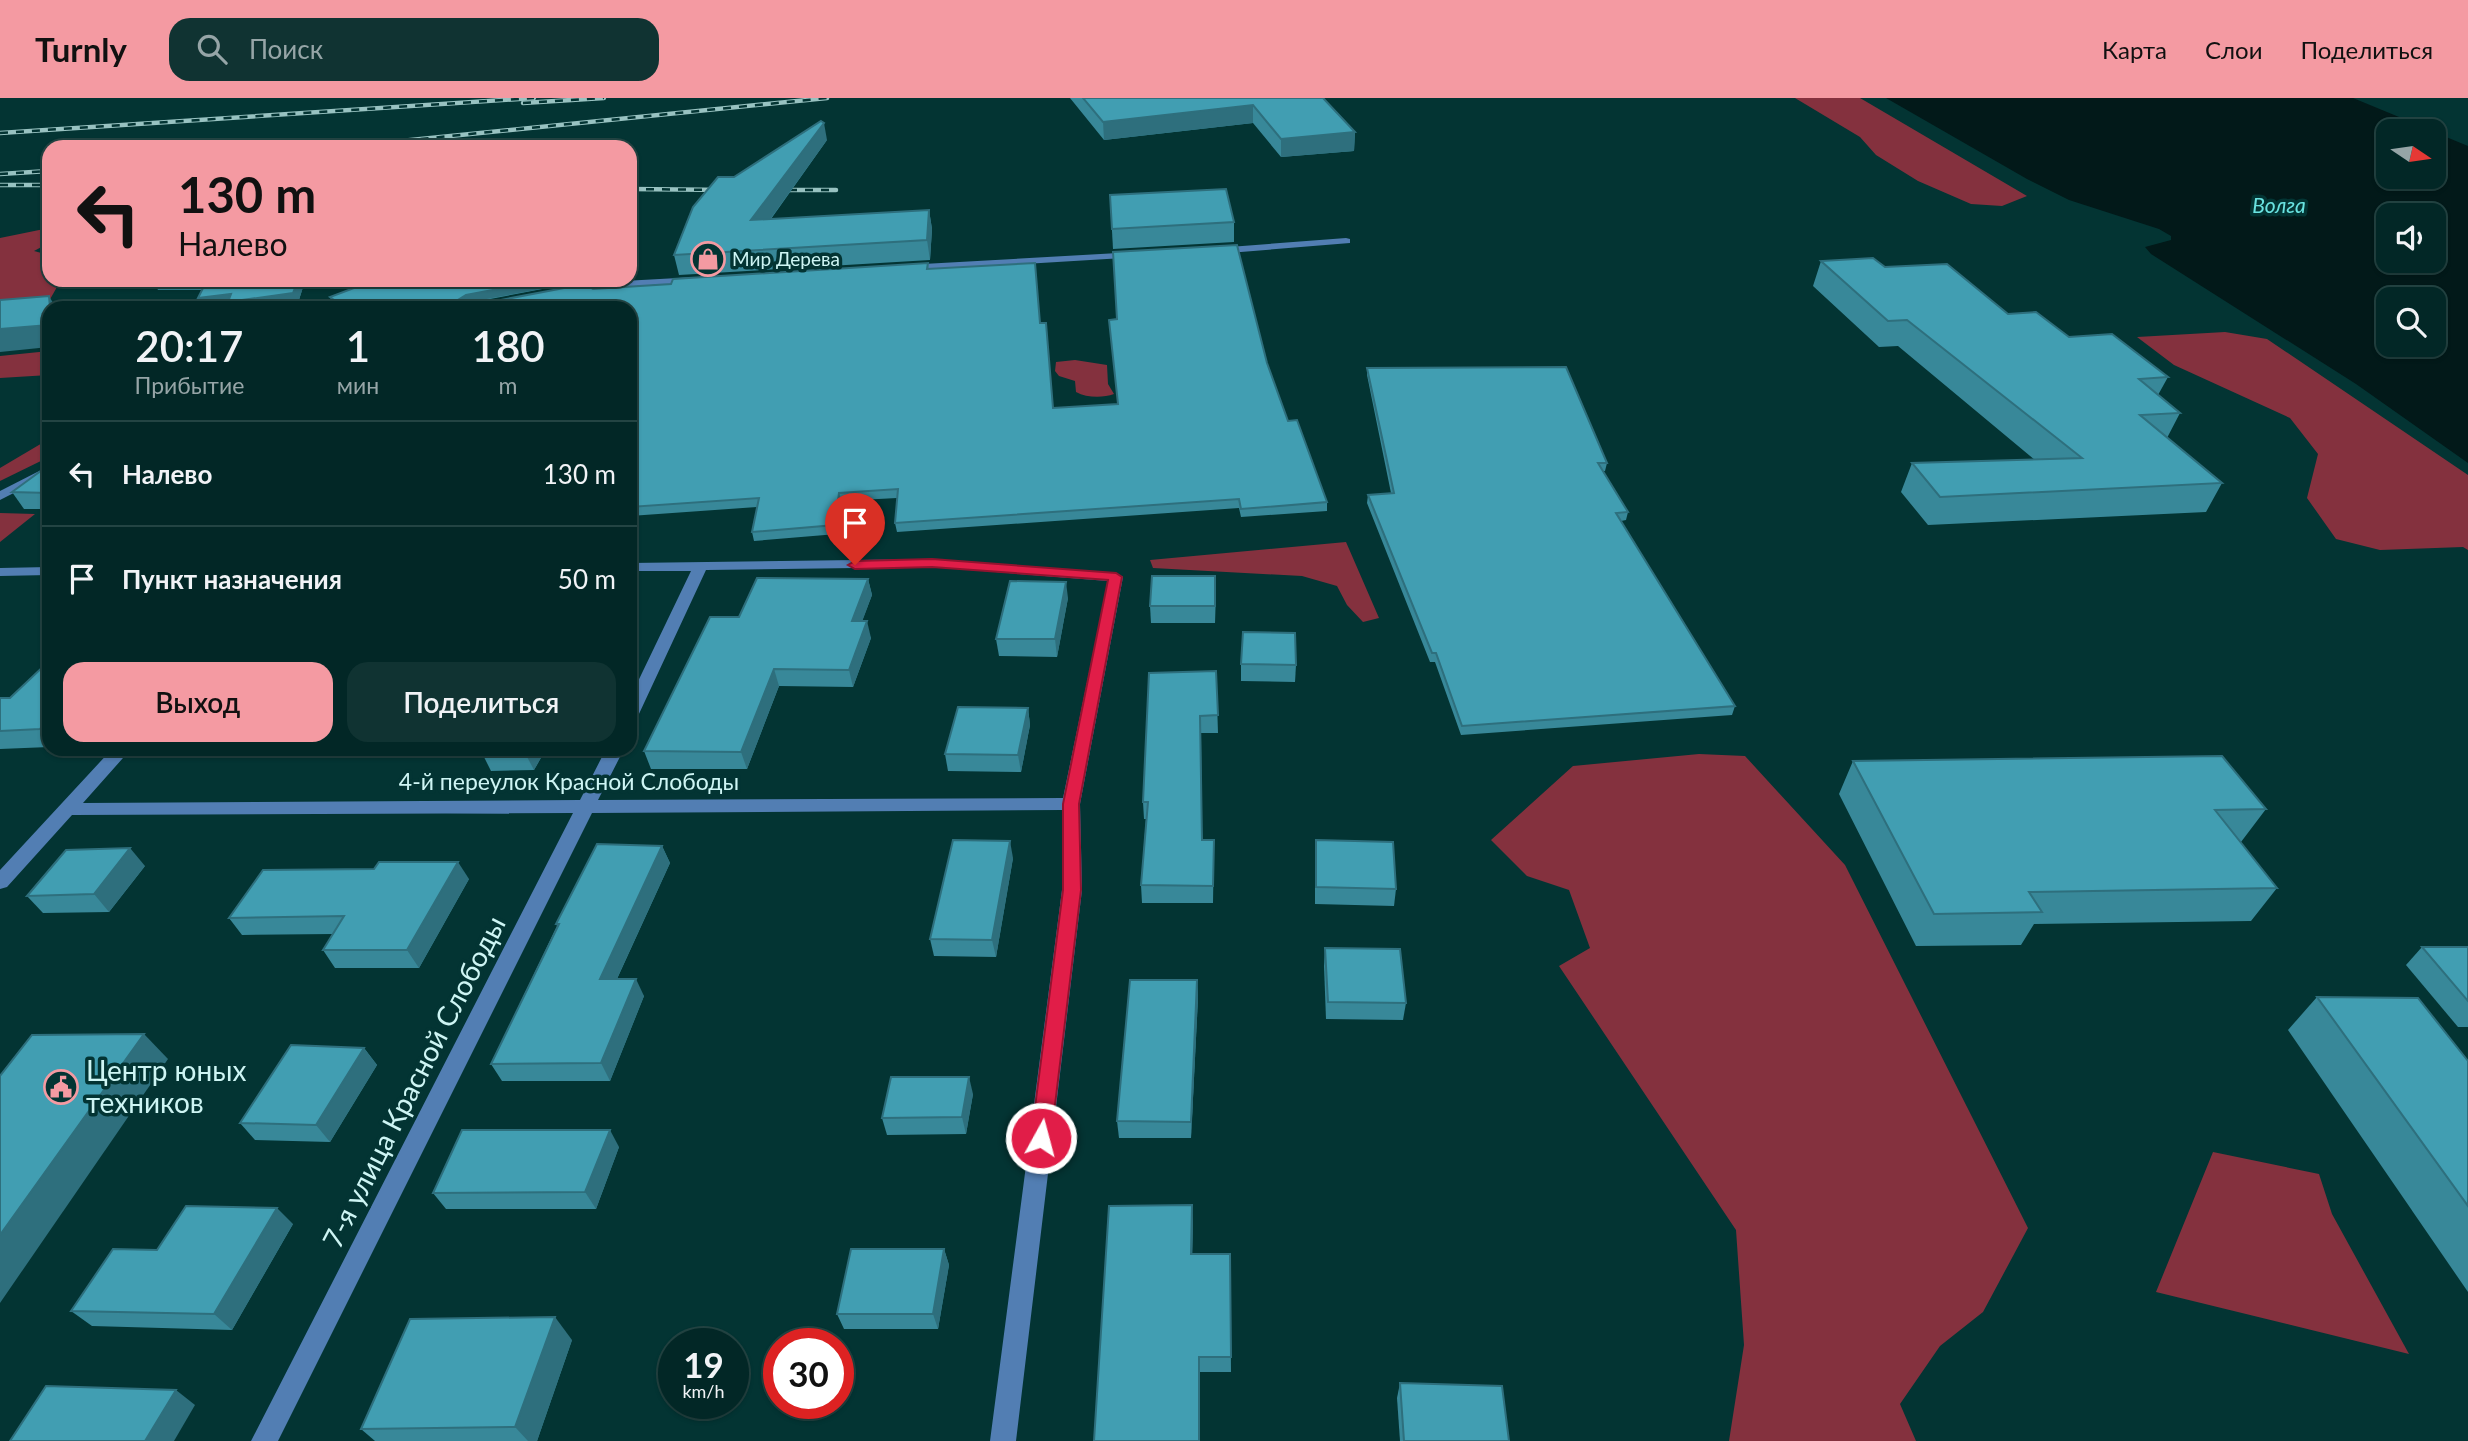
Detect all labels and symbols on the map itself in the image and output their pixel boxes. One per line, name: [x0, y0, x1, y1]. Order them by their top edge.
north arrow: [2376, 119, 2446, 189]
water label: Волга: [2252, 192, 2306, 217]
shop icon: Мир Дерева: [689, 240, 727, 278]
place label: Мир Дерева: [732, 247, 840, 270]
pin: [825, 493, 885, 565]
street label: 4-й переулок Красной Слободы: [399, 767, 739, 795]
street label: 7-я улица Красной Слободы: [314, 910, 512, 1253]
place label: Центр юных техников: [86, 1053, 246, 1119]
public building icon: Центр юных техников: [42, 1068, 80, 1106]
position arrow: [1004, 1101, 1078, 1175]
speed limit sign: 30: [763, 1328, 854, 1419]

